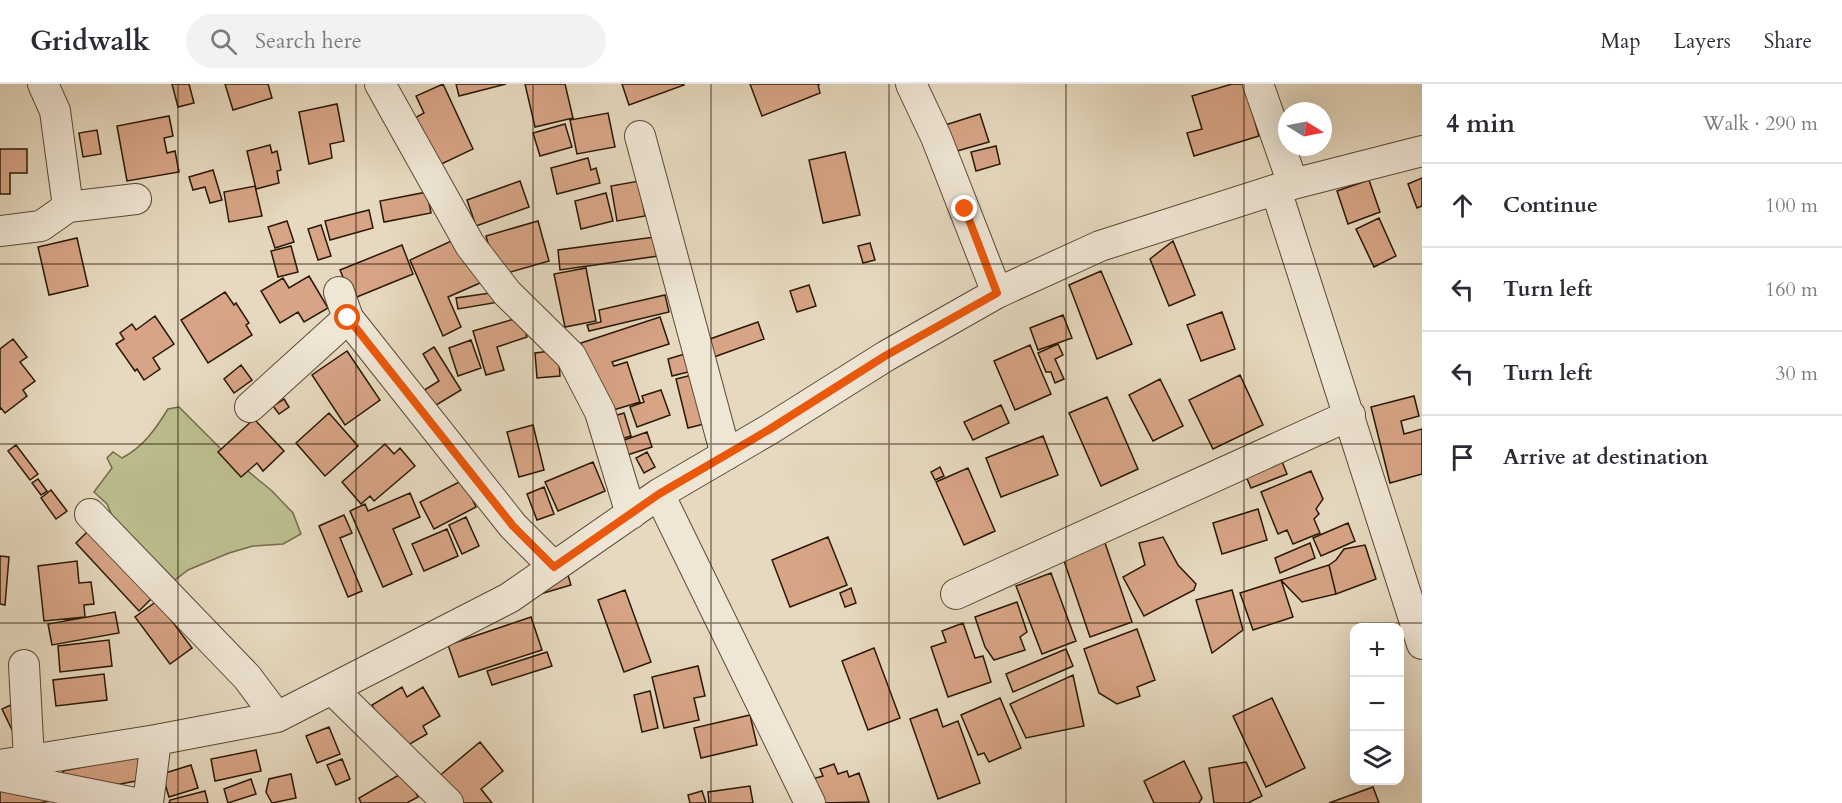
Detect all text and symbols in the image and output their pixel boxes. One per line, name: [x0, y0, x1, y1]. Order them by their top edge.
search box: [186, 14, 606, 68]
text: Gridwalk: [30, 22, 150, 60]
icon: search: [207, 25, 240, 58]
text: Search here: [255, 26, 362, 56]
text: Map: [1601, 27, 1641, 56]
text: Layers: [1674, 27, 1731, 56]
text: Share: [1764, 27, 1812, 56]
north arrow: [1278, 102, 1332, 156]
text: 4 min: [1446, 106, 1515, 141]
text: Walk · 290 m: [1703, 110, 1818, 137]
icon: ahead: [1446, 189, 1479, 222]
text: Continue: [1503, 190, 1598, 220]
text: 100 m: [1765, 192, 1818, 219]
route end: [951, 195, 977, 221]
icon: left: [1446, 273, 1479, 306]
text: Turn left: [1503, 274, 1592, 304]
text: 160 m: [1765, 276, 1818, 303]
route start: [334, 304, 360, 330]
icon: left: [1446, 357, 1479, 390]
text: Turn left: [1503, 358, 1592, 388]
text: 30 m: [1775, 360, 1818, 387]
icon: arrive: [1446, 441, 1479, 474]
text: Arrive at destination: [1503, 442, 1708, 472]
map controls: [1350, 623, 1404, 785]
button: +: [1350, 623, 1404, 677]
button: −: [1350, 677, 1404, 731]
button: layers: [1350, 731, 1404, 785]

